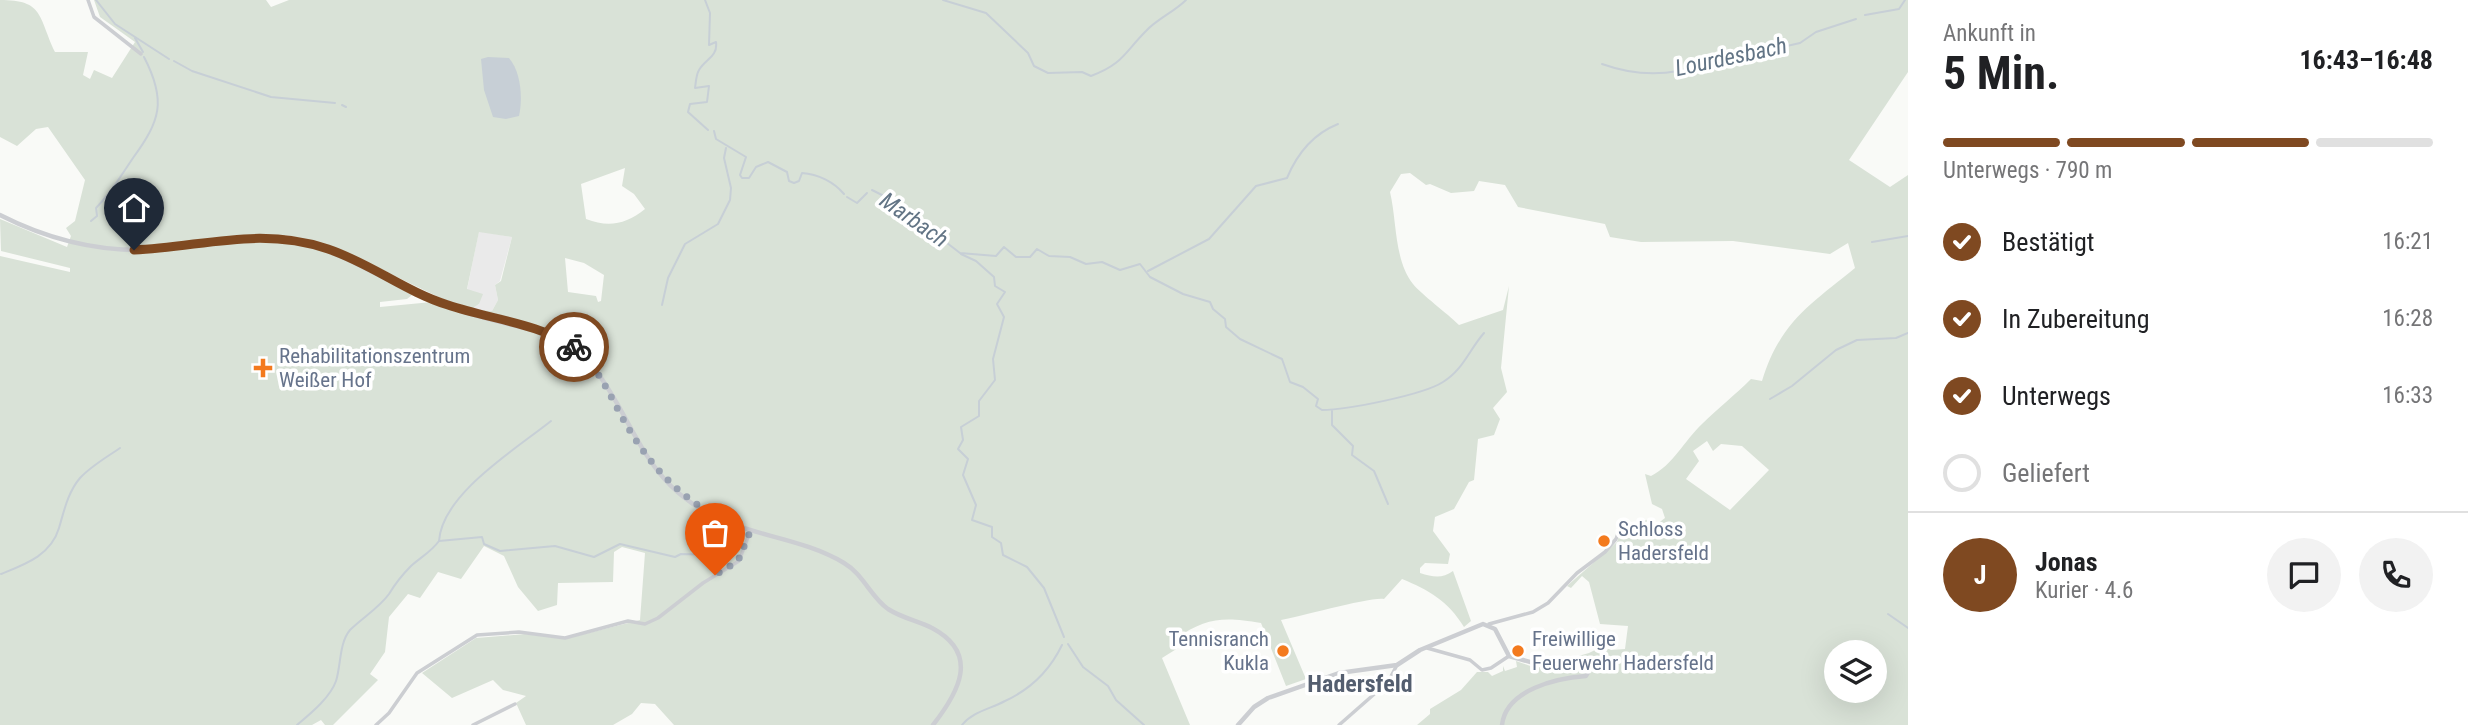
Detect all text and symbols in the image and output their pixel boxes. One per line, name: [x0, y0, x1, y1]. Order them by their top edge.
text: Ankunft in: [1943, 20, 2036, 47]
water label: Lourdesbach: [1673, 32, 1789, 82]
text: 16:43–16:48: [2299, 45, 2433, 75]
text: 5 Min.: [1943, 46, 2059, 100]
text: Unterwegs · 790 m: [1943, 157, 2112, 184]
pin: [104, 178, 164, 250]
water label: Marbach: [875, 187, 953, 253]
icon: home: [115, 189, 153, 227]
icon: check: [1943, 223, 1981, 261]
text: Bestätigt: [2002, 227, 2095, 257]
text: 16:21: [2382, 228, 2433, 255]
icon: check: [1943, 300, 1981, 338]
text: In Zubereitung: [2002, 304, 2150, 334]
text: 16:28: [2382, 305, 2433, 332]
courier: [539, 312, 609, 382]
icon: bike: [555, 328, 593, 366]
place label: Rehabilitationszentrum Weißer Hof: [279, 344, 470, 392]
marker: Rehabilitationszentrum Weißer Hof: [253, 358, 273, 378]
icon: check: [1943, 377, 1981, 415]
text: Unterwegs: [2002, 381, 2111, 411]
text: 16:33: [2382, 382, 2433, 409]
text: Geliefert: [2002, 458, 2090, 488]
pin: [685, 503, 745, 575]
icon: bag: [696, 514, 734, 552]
place label: Schloss Hadersfeld: [1618, 517, 1709, 565]
marker: Schloss Hadersfeld: [1596, 533, 1612, 549]
button: chat: [2267, 538, 2341, 612]
button: phone: [2359, 538, 2433, 612]
text: Jonas: [2035, 547, 2098, 577]
text: J: [1974, 560, 1986, 590]
text: Kurier · 4.6: [2035, 577, 2133, 604]
place label: Tennisranch Kukla: [1168, 627, 1269, 675]
place label: Freiwillige Feuerwehr Hadersfeld: [1532, 627, 1714, 675]
map controls: [1824, 640, 1887, 703]
button: layers: [1824, 640, 1887, 703]
marker: Tennisranch Kukla: [1275, 643, 1291, 659]
marker: Freiwillige Feuerwehr Hadersfeld: [1510, 643, 1526, 659]
district label: Hadersfeld: [1307, 670, 1413, 698]

